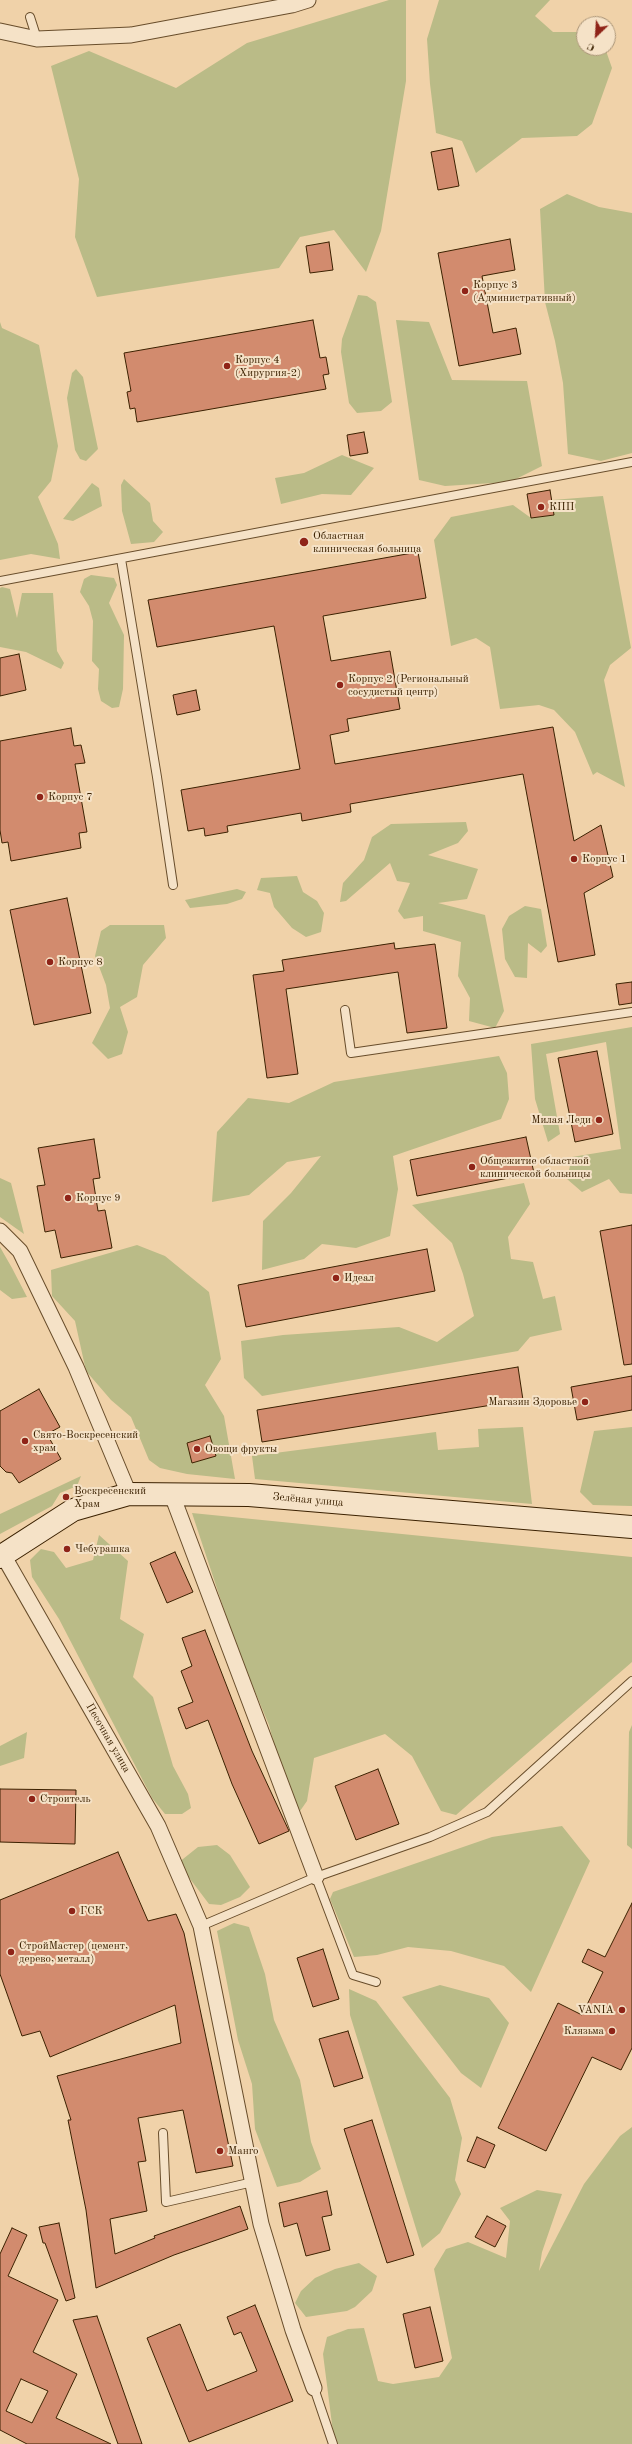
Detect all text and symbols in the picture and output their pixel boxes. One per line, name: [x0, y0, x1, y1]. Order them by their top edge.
north arrow: [576, 16, 616, 56]
text: С: [586, 40, 597, 53]
place label: Корпус 3 (Административный): [473, 278, 576, 304]
marker: Корпус 3 (Административный): [460, 286, 470, 296]
place label: Корпус 4 (Хирургия-2): [235, 353, 301, 379]
marker: Корпус 4 (Хирургия-2): [222, 361, 232, 371]
place label: КПП: [549, 500, 574, 514]
marker: КПП: [536, 502, 546, 512]
place label: Областная клиническая больница: [313, 529, 421, 555]
marker: Областная клиническая больница: [298, 536, 310, 548]
place label: Корпус 2 (Региональный сосудистый центр): [348, 672, 469, 698]
marker: Корпус 2 (Региональный сосудистый центр): [335, 680, 345, 690]
place label: Корпус 7: [48, 790, 93, 804]
marker: Корпус 7: [35, 792, 45, 802]
place label: Корпус 1: [582, 852, 627, 866]
marker: Корпус 1: [569, 854, 579, 864]
place label: Корпус 8: [58, 955, 103, 969]
marker: Корпус 8: [45, 957, 55, 967]
place label: Милая Леди: [531, 1113, 591, 1127]
marker: Милая Леди: [594, 1115, 604, 1125]
place label: Общежитие областной клинической больницы: [480, 1154, 591, 1180]
marker: Общежитие областной клинической больницы: [467, 1162, 477, 1172]
place label: Корпус 9: [76, 1191, 121, 1205]
marker: Корпус 9: [63, 1193, 73, 1203]
place label: Идеал: [344, 1271, 374, 1285]
marker: Идеал: [331, 1273, 341, 1283]
place label: Магазин Здоровье: [488, 1395, 577, 1409]
marker: Магазин Здоровье: [580, 1397, 590, 1407]
place label: Свято-Воскресенский храм: [33, 1428, 138, 1454]
marker: Свято-Воскресенский храм: [20, 1436, 30, 1446]
place label: Овощи фрукты: [205, 1442, 277, 1456]
marker: Овощи фрукты: [192, 1444, 202, 1454]
place label: Воскресенский Храм: [74, 1484, 146, 1510]
street label: Зелёная улица: [272, 1490, 344, 1510]
marker: Воскресенский Храм: [61, 1492, 71, 1502]
place label: Чебурашка: [75, 1542, 130, 1556]
marker: Чебурашка: [62, 1544, 72, 1554]
street label: Песочная улица: [83, 1701, 133, 1775]
place label: Строитель: [40, 1792, 91, 1806]
marker: Строитель: [27, 1794, 37, 1804]
place label: ГСК: [80, 1904, 103, 1918]
marker: ГСК: [67, 1906, 77, 1916]
place label: СтройМастер (цемент, дерево, металл): [19, 1939, 128, 1965]
marker: СтройМастер (цемент, дерево, металл): [6, 1947, 16, 1957]
place label: VANIA: [577, 2003, 614, 2017]
marker: VANIA: [617, 2005, 627, 2015]
place label: Клязьма: [564, 2024, 604, 2038]
marker: Клязьма: [607, 2026, 617, 2036]
place label: Манго: [228, 2144, 258, 2158]
marker: Манго: [215, 2146, 225, 2156]

